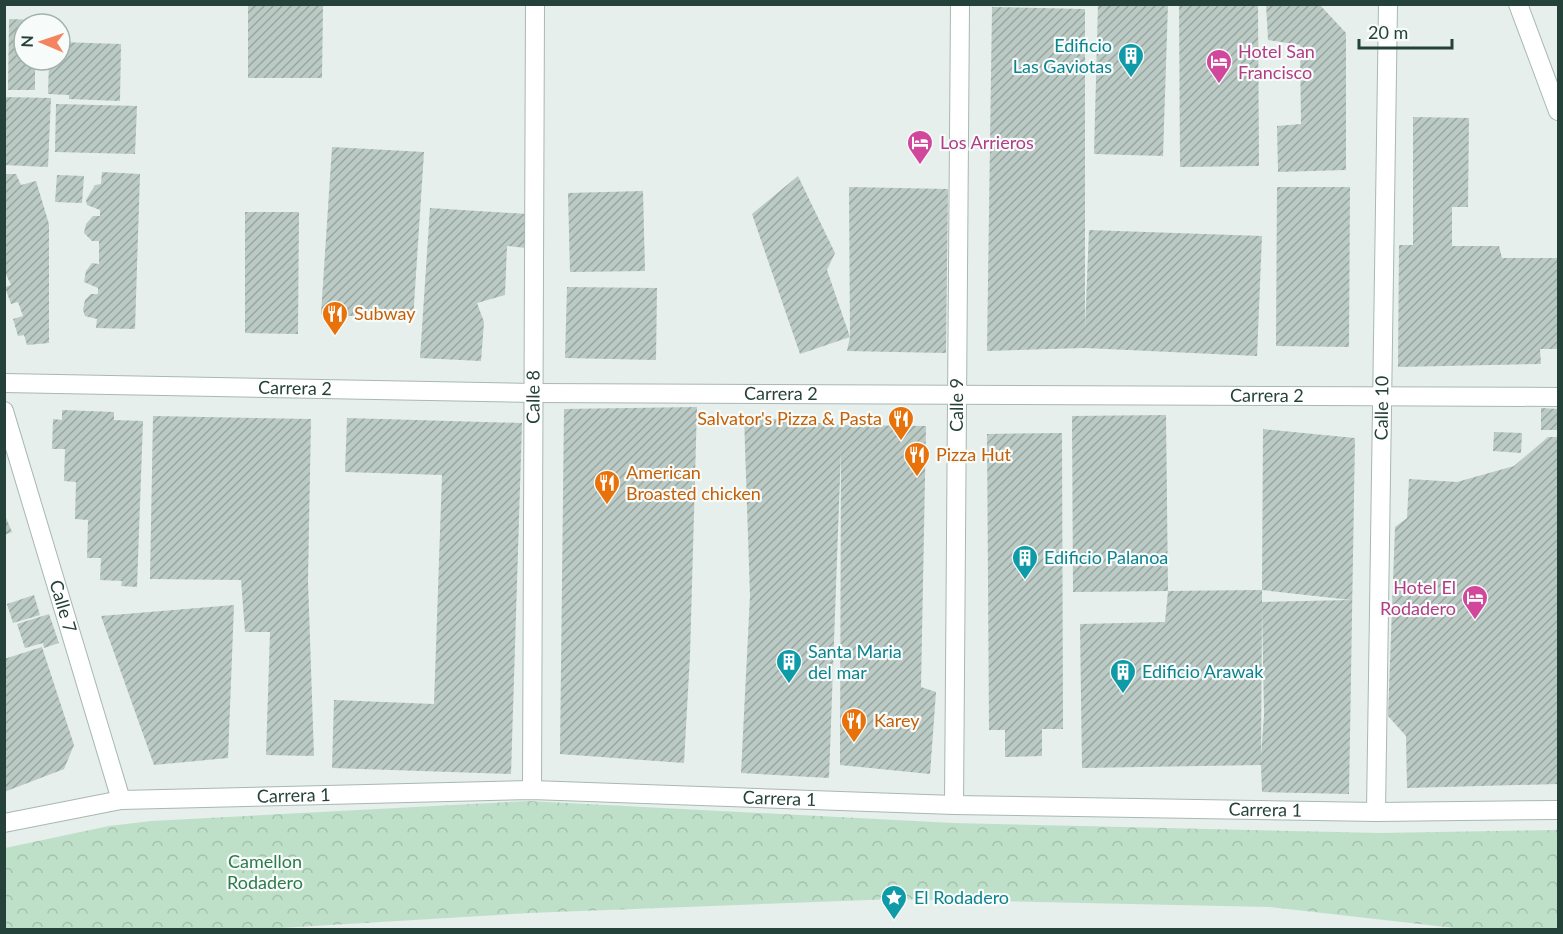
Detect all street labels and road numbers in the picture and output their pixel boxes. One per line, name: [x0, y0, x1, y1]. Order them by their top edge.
street label: Calle 8: [521, 370, 544, 424]
street label: Carrera 2: [258, 376, 332, 399]
street label: Calle 10: [1370, 376, 1392, 440]
street label: Calle 9: [945, 378, 967, 432]
street label: Carrera 2: [744, 382, 818, 404]
street label: Carrera 2: [1230, 384, 1304, 406]
street label: Calle 7: [45, 577, 82, 635]
street label: Carrera 1: [257, 783, 331, 807]
street label: Carrera 1: [742, 785, 817, 810]
street label: Carrera 1: [1228, 798, 1302, 821]

